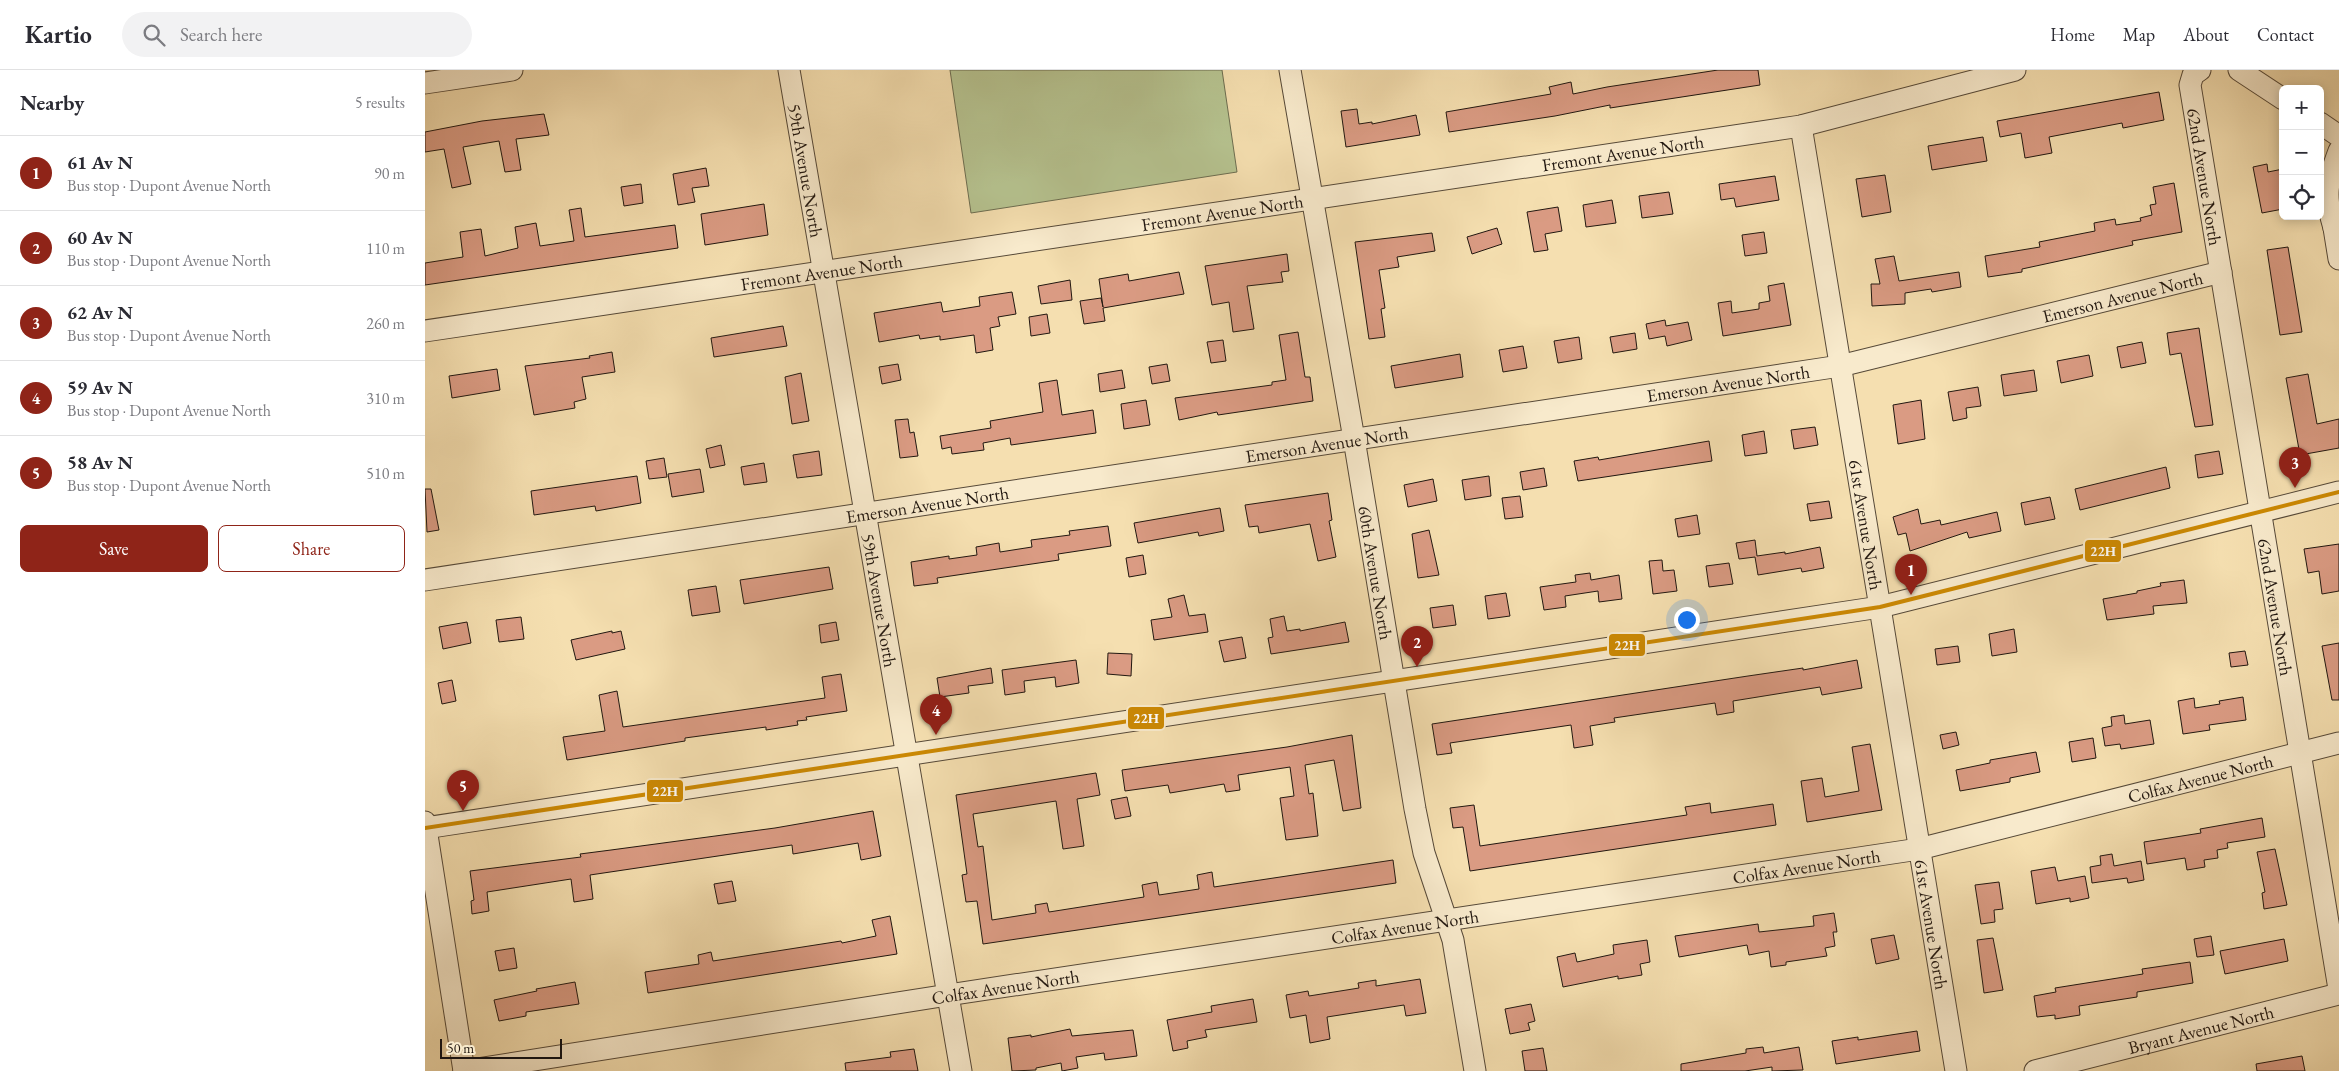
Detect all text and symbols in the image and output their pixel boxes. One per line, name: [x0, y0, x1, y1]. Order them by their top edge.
search box: [122, 12, 472, 57]
text: Kartio: [25, 19, 92, 50]
icon: search: [140, 21, 168, 49]
text: Search here: [180, 22, 262, 47]
text: Home: [2050, 23, 2095, 46]
text: Map: [2123, 23, 2155, 46]
text: About: [2183, 23, 2229, 46]
text: Contact: [2257, 23, 2314, 46]
map controls: [2279, 85, 2324, 220]
button: +: [2279, 85, 2324, 130]
text: Nearby: [20, 89, 84, 116]
text: 5 results: [355, 92, 405, 113]
street label: 59th Avenue North: [783, 102, 829, 239]
street label: 62nd Avenue North: [2182, 106, 2228, 247]
street label: Fremont Avenue North: [1540, 129, 1705, 176]
button: −: [2279, 130, 2324, 175]
text: 61 Av N: [67, 150, 133, 175]
text: 1: [32, 163, 40, 184]
text: 90 m: [374, 163, 405, 184]
text: Bus stop · Dupont Avenue North: [67, 175, 271, 196]
button: locate: [2279, 175, 2324, 220]
street label: Fremont Avenue North: [1140, 189, 1305, 236]
text: 60 Av N: [67, 225, 133, 250]
text: 2: [32, 238, 40, 259]
text: 110 m: [366, 238, 405, 259]
street label: Fremont Avenue North: [739, 248, 904, 295]
text: Bus stop · Dupont Avenue North: [67, 250, 271, 271]
street label: Emerson Avenue North: [2040, 265, 2205, 327]
text: 62 Av N: [67, 300, 133, 325]
text: 3: [32, 313, 40, 334]
text: 260 m: [366, 313, 405, 334]
text: Bus stop · Dupont Avenue North: [67, 325, 271, 346]
street label: Emerson Avenue North: [1645, 359, 1811, 407]
text: 59 Av N: [67, 375, 133, 400]
text: 4: [32, 388, 40, 409]
text: 310 m: [366, 388, 405, 409]
text: Bus stop · Dupont Avenue North: [67, 400, 271, 421]
street label: Emerson Avenue North: [1244, 420, 1410, 467]
pin: 3: [2279, 447, 2311, 488]
text: 58 Av N: [67, 450, 133, 475]
street label: 61st Avenue North: [1844, 458, 1888, 592]
text: 5: [32, 463, 40, 484]
text: 510 m: [366, 463, 405, 484]
text: Bus stop · Dupont Avenue North: [67, 475, 271, 496]
street label: Emerson Avenue North: [844, 480, 1010, 528]
street label: 60th Avenue North: [1354, 504, 1398, 641]
button: Save: [20, 525, 208, 572]
button: Share: [218, 525, 405, 572]
street label: 59th Avenue North: [857, 532, 903, 669]
street label: 62nd Avenue North: [2253, 536, 2299, 677]
line badge: 22H: [2084, 539, 2122, 563]
text: 22H: [2090, 542, 2116, 560]
pin: 1: [1895, 554, 1927, 595]
your location: [1674, 607, 1700, 633]
pin: 2: [1401, 626, 1433, 667]
line badge: 22H: [1608, 633, 1646, 657]
text: 22H: [1614, 636, 1640, 654]
pin: 4: [920, 694, 952, 735]
line badge: 22H: [1127, 706, 1165, 730]
text: 22H: [1133, 709, 1159, 727]
street label: Colfax Avenue North: [2125, 749, 2275, 807]
pin: 5: [447, 770, 479, 811]
line badge: 22H: [646, 779, 684, 803]
text: 22H: [652, 782, 678, 800]
street label: Colfax Avenue North: [1731, 843, 1882, 888]
street label: 61st Avenue North: [1910, 857, 1954, 991]
street label: Colfax Avenue North: [1330, 904, 1480, 949]
street label: Colfax Avenue North: [930, 964, 1081, 1009]
street label: Bryant Avenue North: [2125, 999, 2276, 1059]
scale bar: [440, 1036, 563, 1059]
text: 50 m: [447, 1039, 474, 1057]

